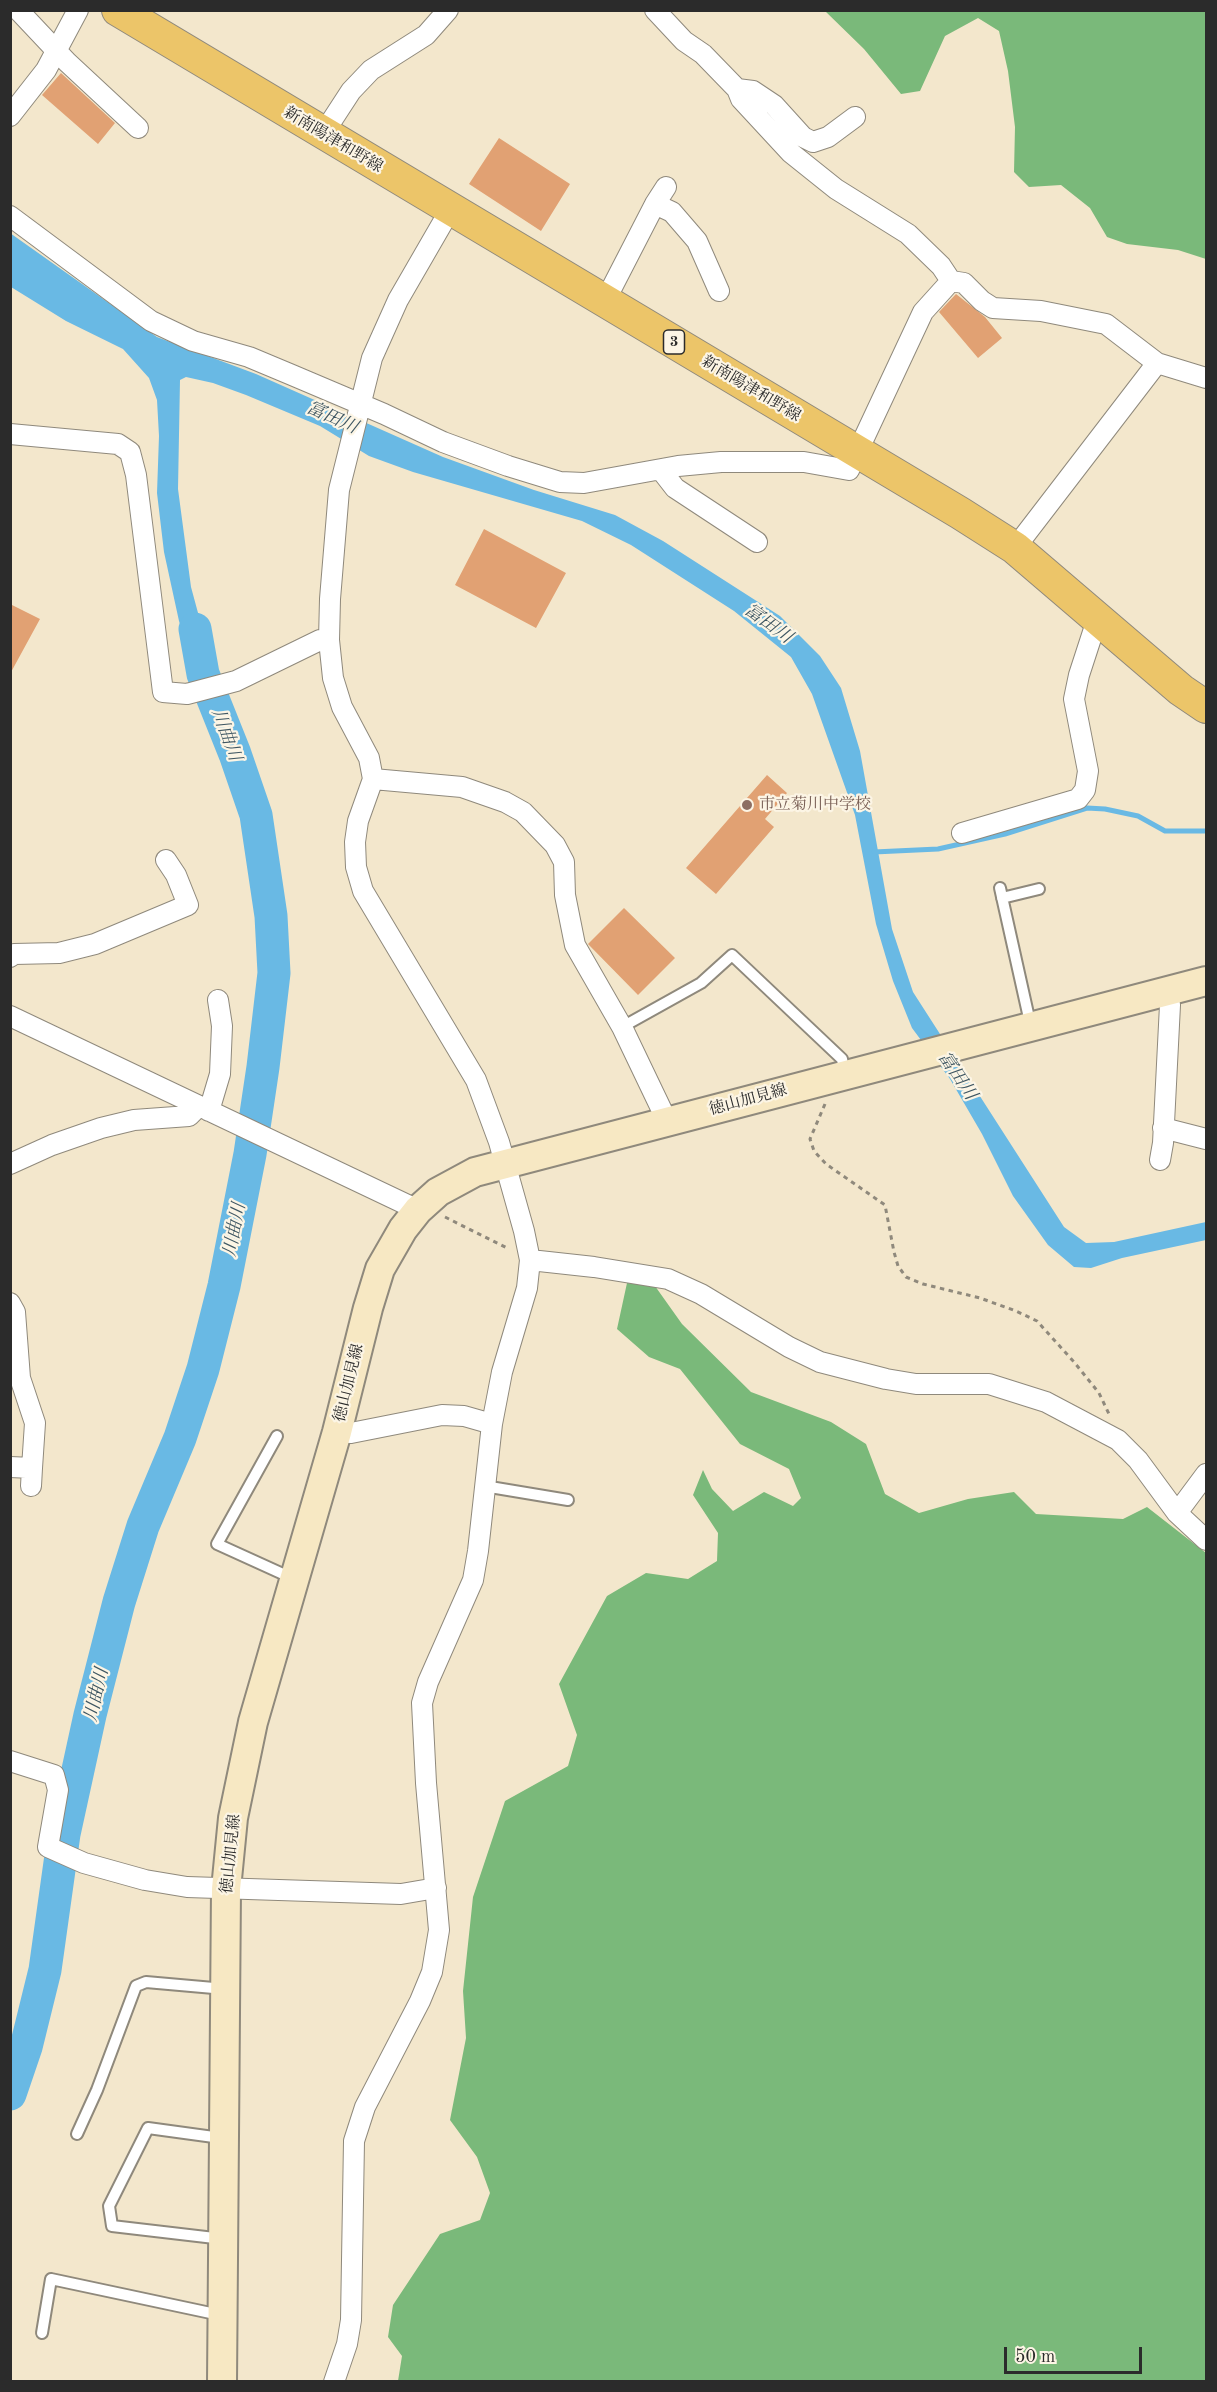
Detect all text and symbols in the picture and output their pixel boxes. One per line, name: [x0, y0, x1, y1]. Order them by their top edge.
street label: 新南陽津和野線: [280, 103, 386, 177]
road number: 3: [664, 330, 684, 354]
street label: 新南陽津和野線: [698, 352, 804, 426]
water label: 富田川: [303, 397, 361, 439]
water label: 富田川: [740, 599, 796, 649]
water label: 川曲川: [207, 706, 245, 764]
place label: 市立菊川中学校: [759, 795, 871, 815]
marker: 市立菊川中学校: [740, 798, 754, 812]
water label: 富田川: [933, 1048, 981, 1104]
street label: 徳山加見線: [707, 1080, 789, 1120]
water label: 川曲川: [219, 1201, 251, 1259]
street label: 徳山加見線: [330, 1342, 368, 1424]
water label: 川曲川: [80, 1666, 114, 1724]
street label: 徳山加見線: [217, 1813, 245, 1895]
scale bar: [1007, 2335, 1145, 2373]
text: 50 m: [1015, 2348, 1055, 2366]

